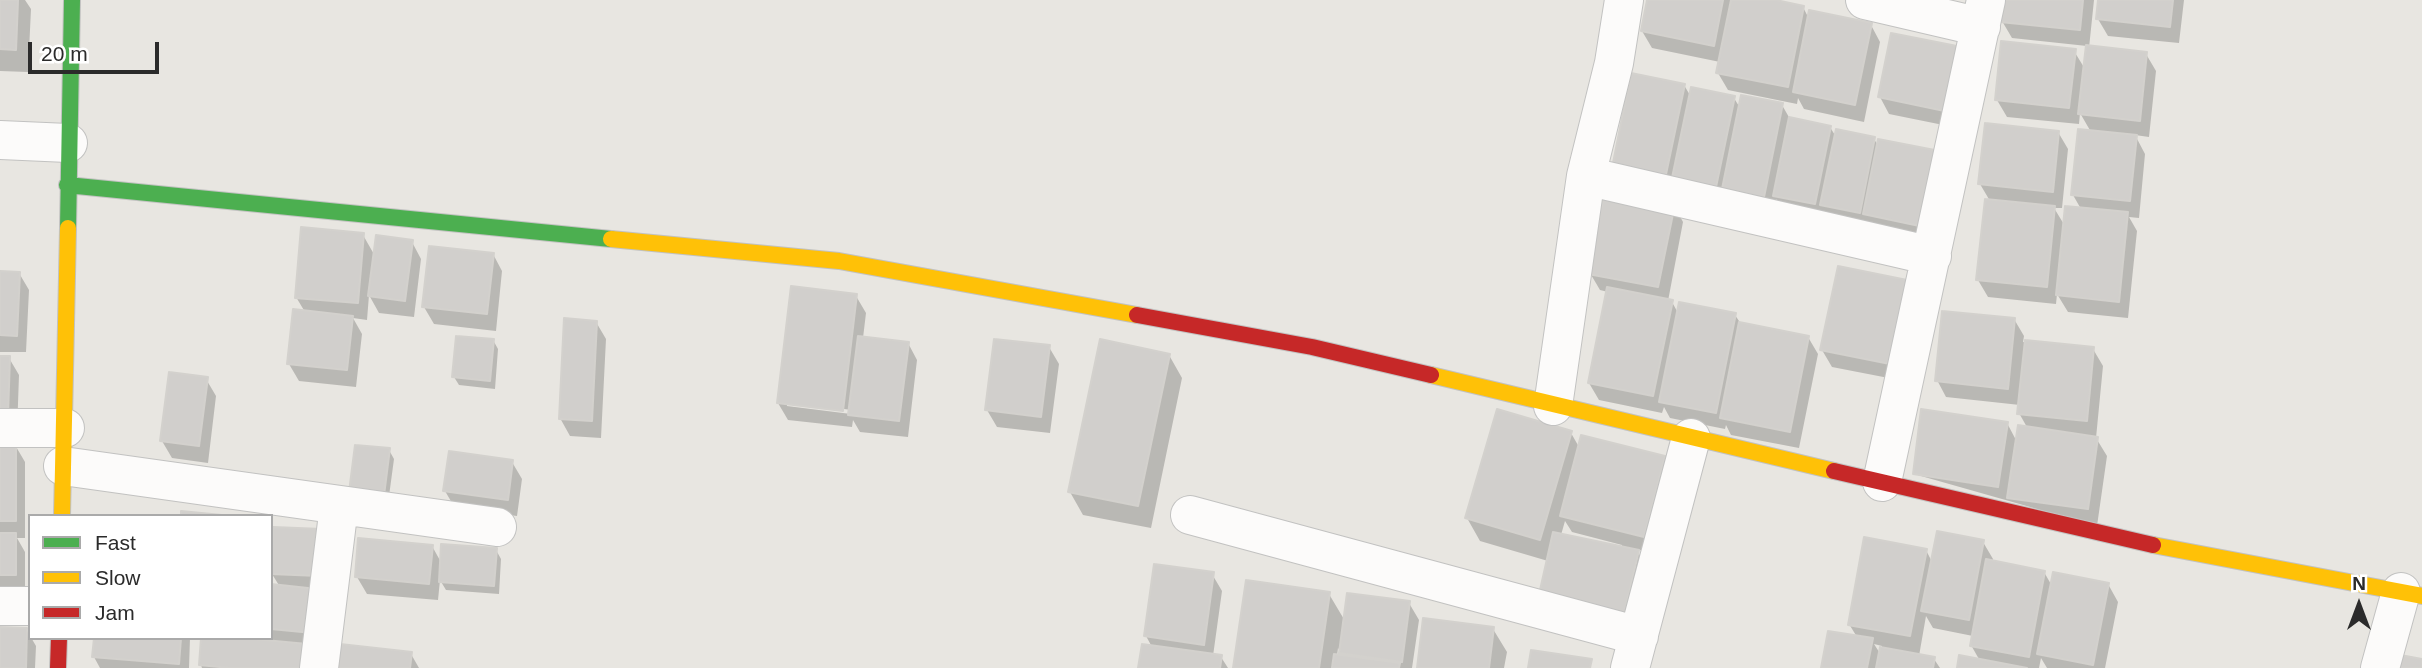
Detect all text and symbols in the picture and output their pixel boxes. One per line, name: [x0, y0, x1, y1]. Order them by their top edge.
scale bar: [32, 28, 163, 72]
text: 20 m: [41, 42, 88, 65]
legend: [28, 514, 273, 640]
text: Fast: [95, 531, 136, 554]
text: Slow: [95, 566, 141, 589]
north arrow: [2324, 570, 2394, 640]
text: N: [2352, 573, 2366, 594]
text: Jam: [95, 601, 135, 624]

